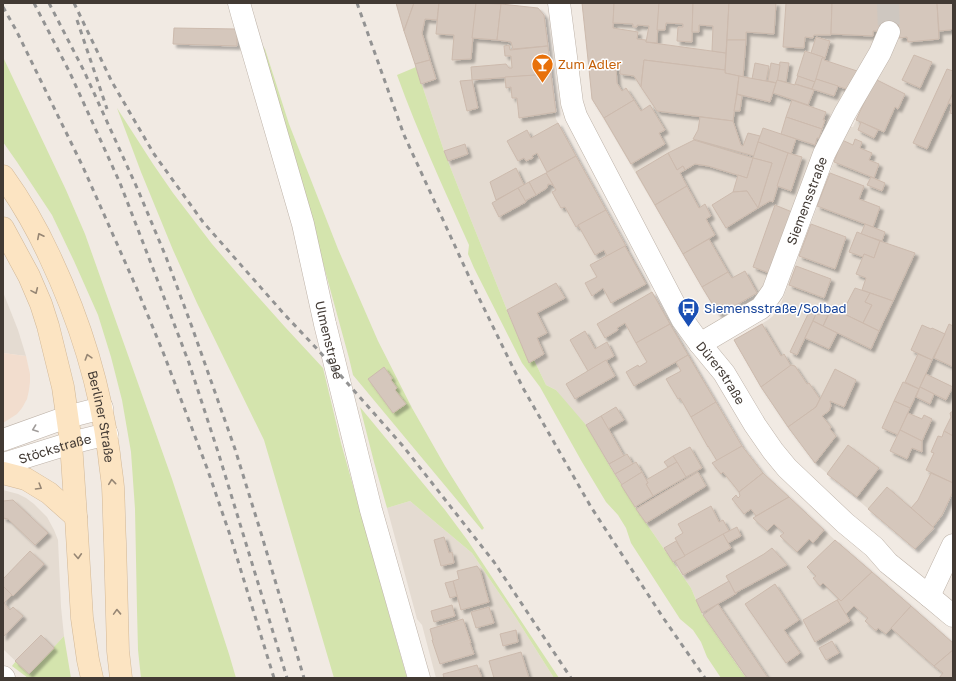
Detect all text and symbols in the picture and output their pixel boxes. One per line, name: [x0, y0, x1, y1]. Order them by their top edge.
bar icon: Zum Adler: [530, 51, 556, 84]
place label: Zum Adler: [558, 56, 621, 72]
street label: Siemensstraße: [783, 154, 830, 247]
one-way arrow: [37, 233, 45, 241]
one-way arrow: [31, 288, 39, 295]
bus stop icon: Siemensstraße/Solbad: [676, 295, 702, 328]
street label: Ulmenstraße: [312, 299, 346, 381]
place label: Siemensstraße/Solbad: [704, 300, 847, 316]
street label: Dürerstraße: [693, 338, 749, 407]
one-way arrow: [84, 353, 93, 360]
street label: Berliner Straße: [84, 369, 118, 463]
one-way arrow: [32, 424, 39, 432]
street label: Stöckstraße: [16, 430, 93, 467]
one-way arrow: [108, 479, 117, 485]
one-way arrow: [35, 482, 42, 489]
one-way arrow: [74, 553, 83, 559]
one-way arrow: [113, 609, 121, 615]

